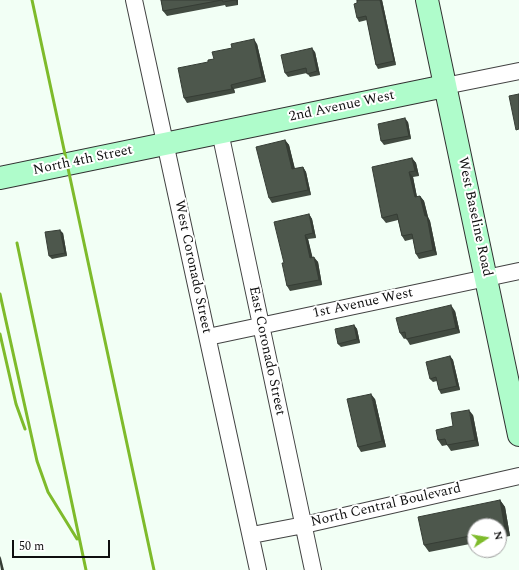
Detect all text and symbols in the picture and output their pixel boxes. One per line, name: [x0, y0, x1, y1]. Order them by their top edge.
street label: 2nd Avenue West: [288, 88, 396, 126]
street label: North 4th Street: [32, 142, 134, 180]
street label: West Baseline Road: [453, 156, 495, 278]
street label: West Coronado Street: [170, 199, 214, 335]
street label: East Coronado Street: [244, 285, 288, 417]
street label: 1st Avenue West: [311, 285, 415, 323]
street label: North Central Boulevard: [309, 481, 463, 531]
north arrow: [467, 518, 507, 558]
text: N: [489, 529, 507, 542]
scale bar: [14, 532, 112, 558]
text: 50 m: [19, 537, 44, 556]

